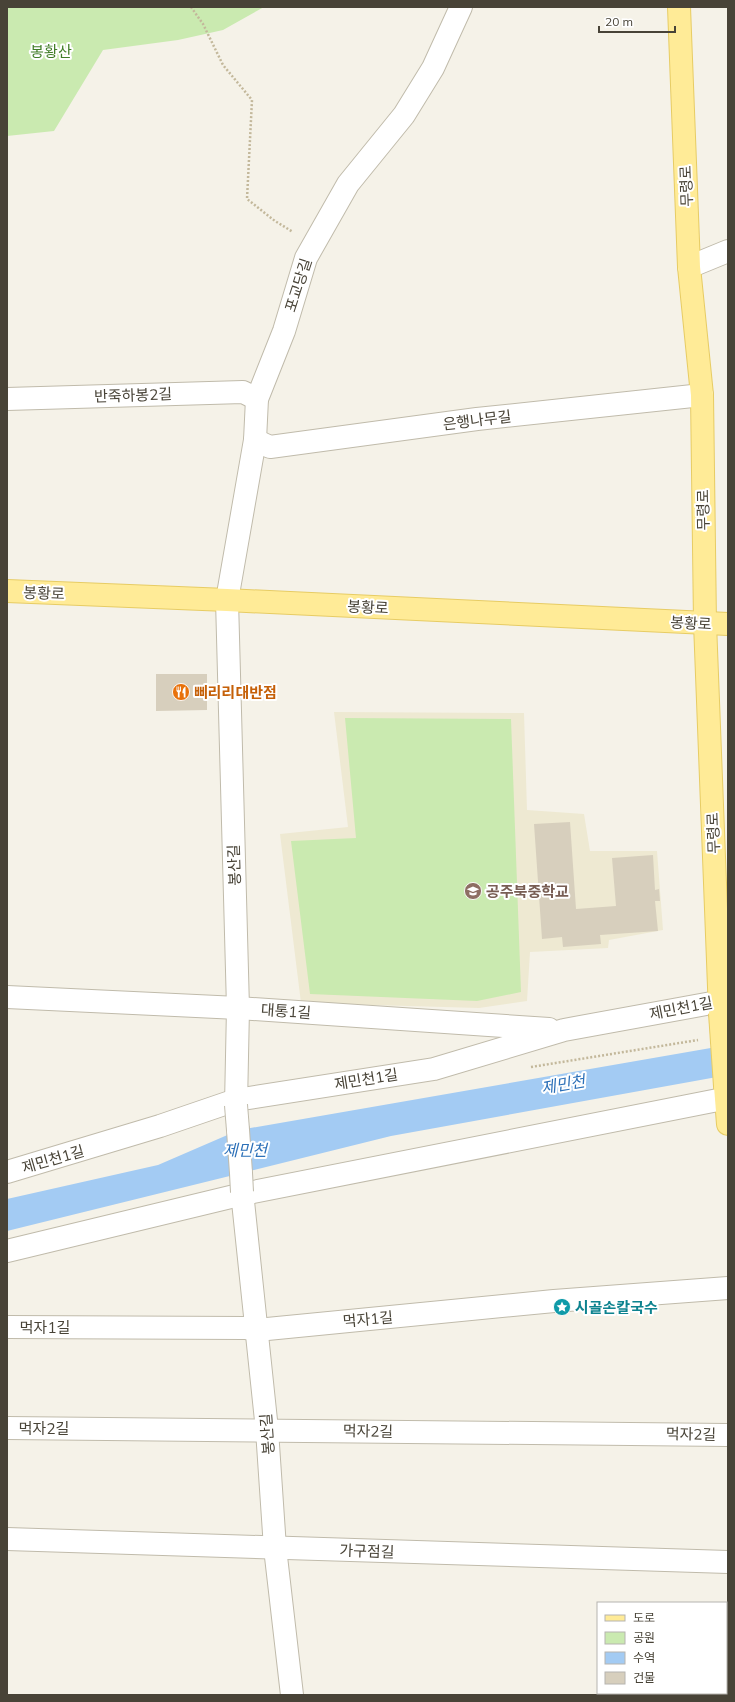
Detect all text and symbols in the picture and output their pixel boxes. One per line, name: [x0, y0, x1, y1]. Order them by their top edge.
scale bar: [599, 8, 675, 34]
text: 20 m: [605, 14, 633, 29]
park label: 봉황산: [30, 42, 72, 61]
street label: 무령로: [676, 165, 696, 207]
street label: 포교당길: [280, 256, 316, 314]
street label: 반죽하봉2길: [94, 384, 172, 406]
street label: 은행나무길: [442, 406, 512, 434]
street label: 무령로: [693, 489, 713, 531]
street label: 봉황로: [23, 583, 65, 603]
street label: 봉황로: [347, 596, 389, 618]
street label: 봉황로: [670, 612, 712, 634]
restaurant icon: 삐리리대반점: [171, 682, 191, 702]
place label: 삐리리대반점: [194, 683, 277, 702]
street label: 무령로: [703, 812, 723, 854]
street label: 봉산길: [224, 844, 244, 886]
school or university icon: 공주북중학교: [463, 881, 483, 901]
place label: 공주북중학교: [486, 882, 569, 901]
street label: 제민천1길: [648, 993, 714, 1023]
street label: 대통1길: [260, 1000, 312, 1022]
street label: 제민천1길: [333, 1065, 399, 1093]
water label: 제민천: [540, 1070, 589, 1098]
water label: 제민천: [223, 1140, 269, 1160]
street label: 제민천1길: [20, 1141, 86, 1177]
place icon: 시골손칼국수: [552, 1297, 572, 1317]
place label: 시골손칼국수: [575, 1298, 658, 1317]
street label: 먹자1길: [342, 1307, 394, 1331]
street label: 먹자1길: [20, 1318, 70, 1337]
street label: 봉산길: [256, 1413, 278, 1455]
street label: 먹자2길: [19, 1419, 69, 1438]
street label: 먹자2길: [343, 1421, 393, 1441]
street label: 먹자2길: [666, 1424, 716, 1444]
street label: 가구점길: [339, 1541, 395, 1561]
legend: [597, 1602, 727, 1694]
text: 도로: [633, 1610, 655, 1625]
text: 공원: [633, 1630, 655, 1645]
text: 수역: [633, 1650, 655, 1665]
text: 건물: [633, 1670, 655, 1685]

